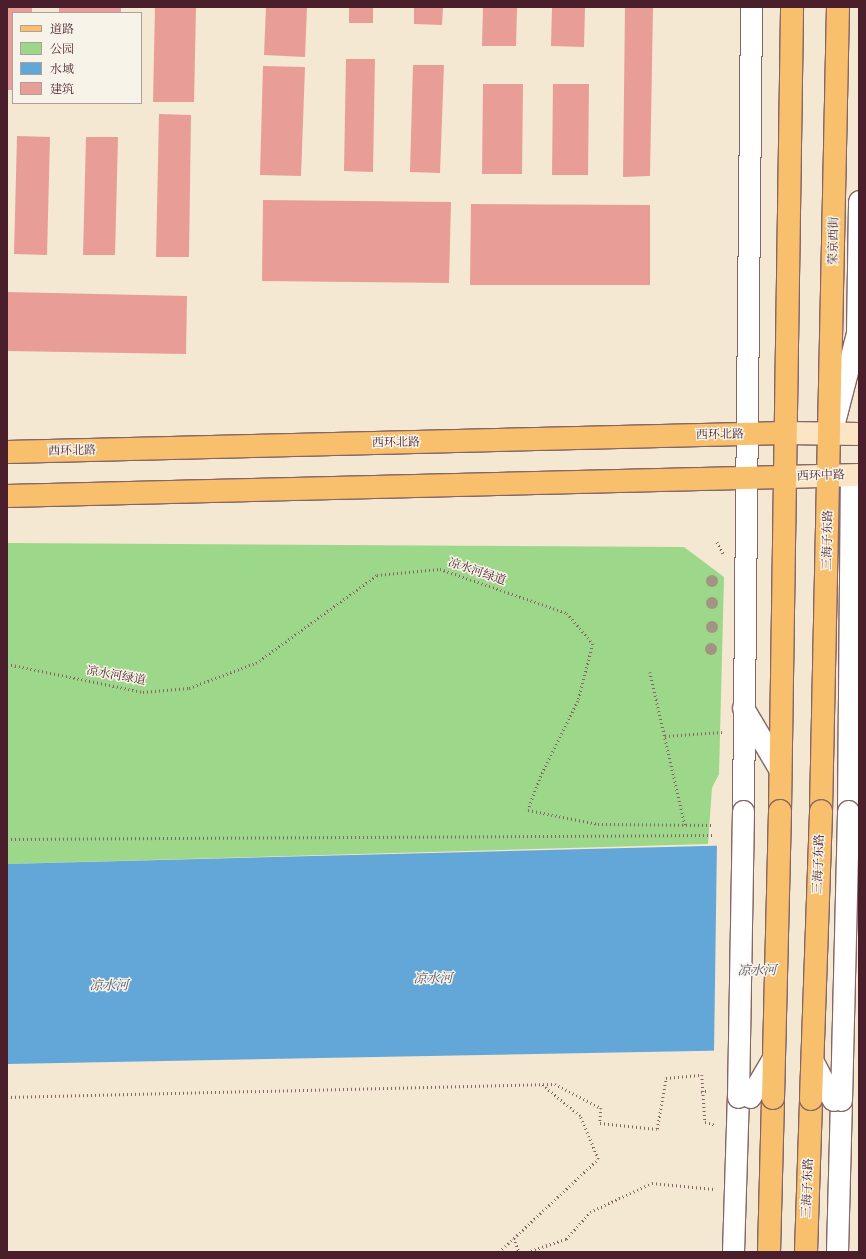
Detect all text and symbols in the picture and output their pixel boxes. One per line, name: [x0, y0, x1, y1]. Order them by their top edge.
legend: [12, 12, 142, 104]
text: 道路: [50, 21, 74, 37]
text: 公园: [50, 41, 74, 57]
text: 水域: [50, 61, 74, 77]
text: 建筑: [50, 81, 74, 97]
street label: 荣京西街: [826, 217, 842, 265]
street label: 西环北路: [696, 427, 744, 443]
street label: 西环北路: [372, 435, 420, 451]
street label: 西环北路: [48, 443, 96, 459]
street label: 西环中路: [797, 468, 845, 484]
street label: 三海子东路: [820, 510, 836, 570]
street label: 凉水河绿道: [446, 555, 508, 589]
street label: 凉水河绿道: [85, 664, 147, 688]
street label: 三海子东路: [811, 834, 827, 894]
water label: 凉水河: [737, 963, 777, 979]
water label: 凉水河: [413, 971, 453, 987]
water label: 凉水河: [89, 978, 129, 994]
street label: 三海子东路: [800, 1158, 816, 1218]

